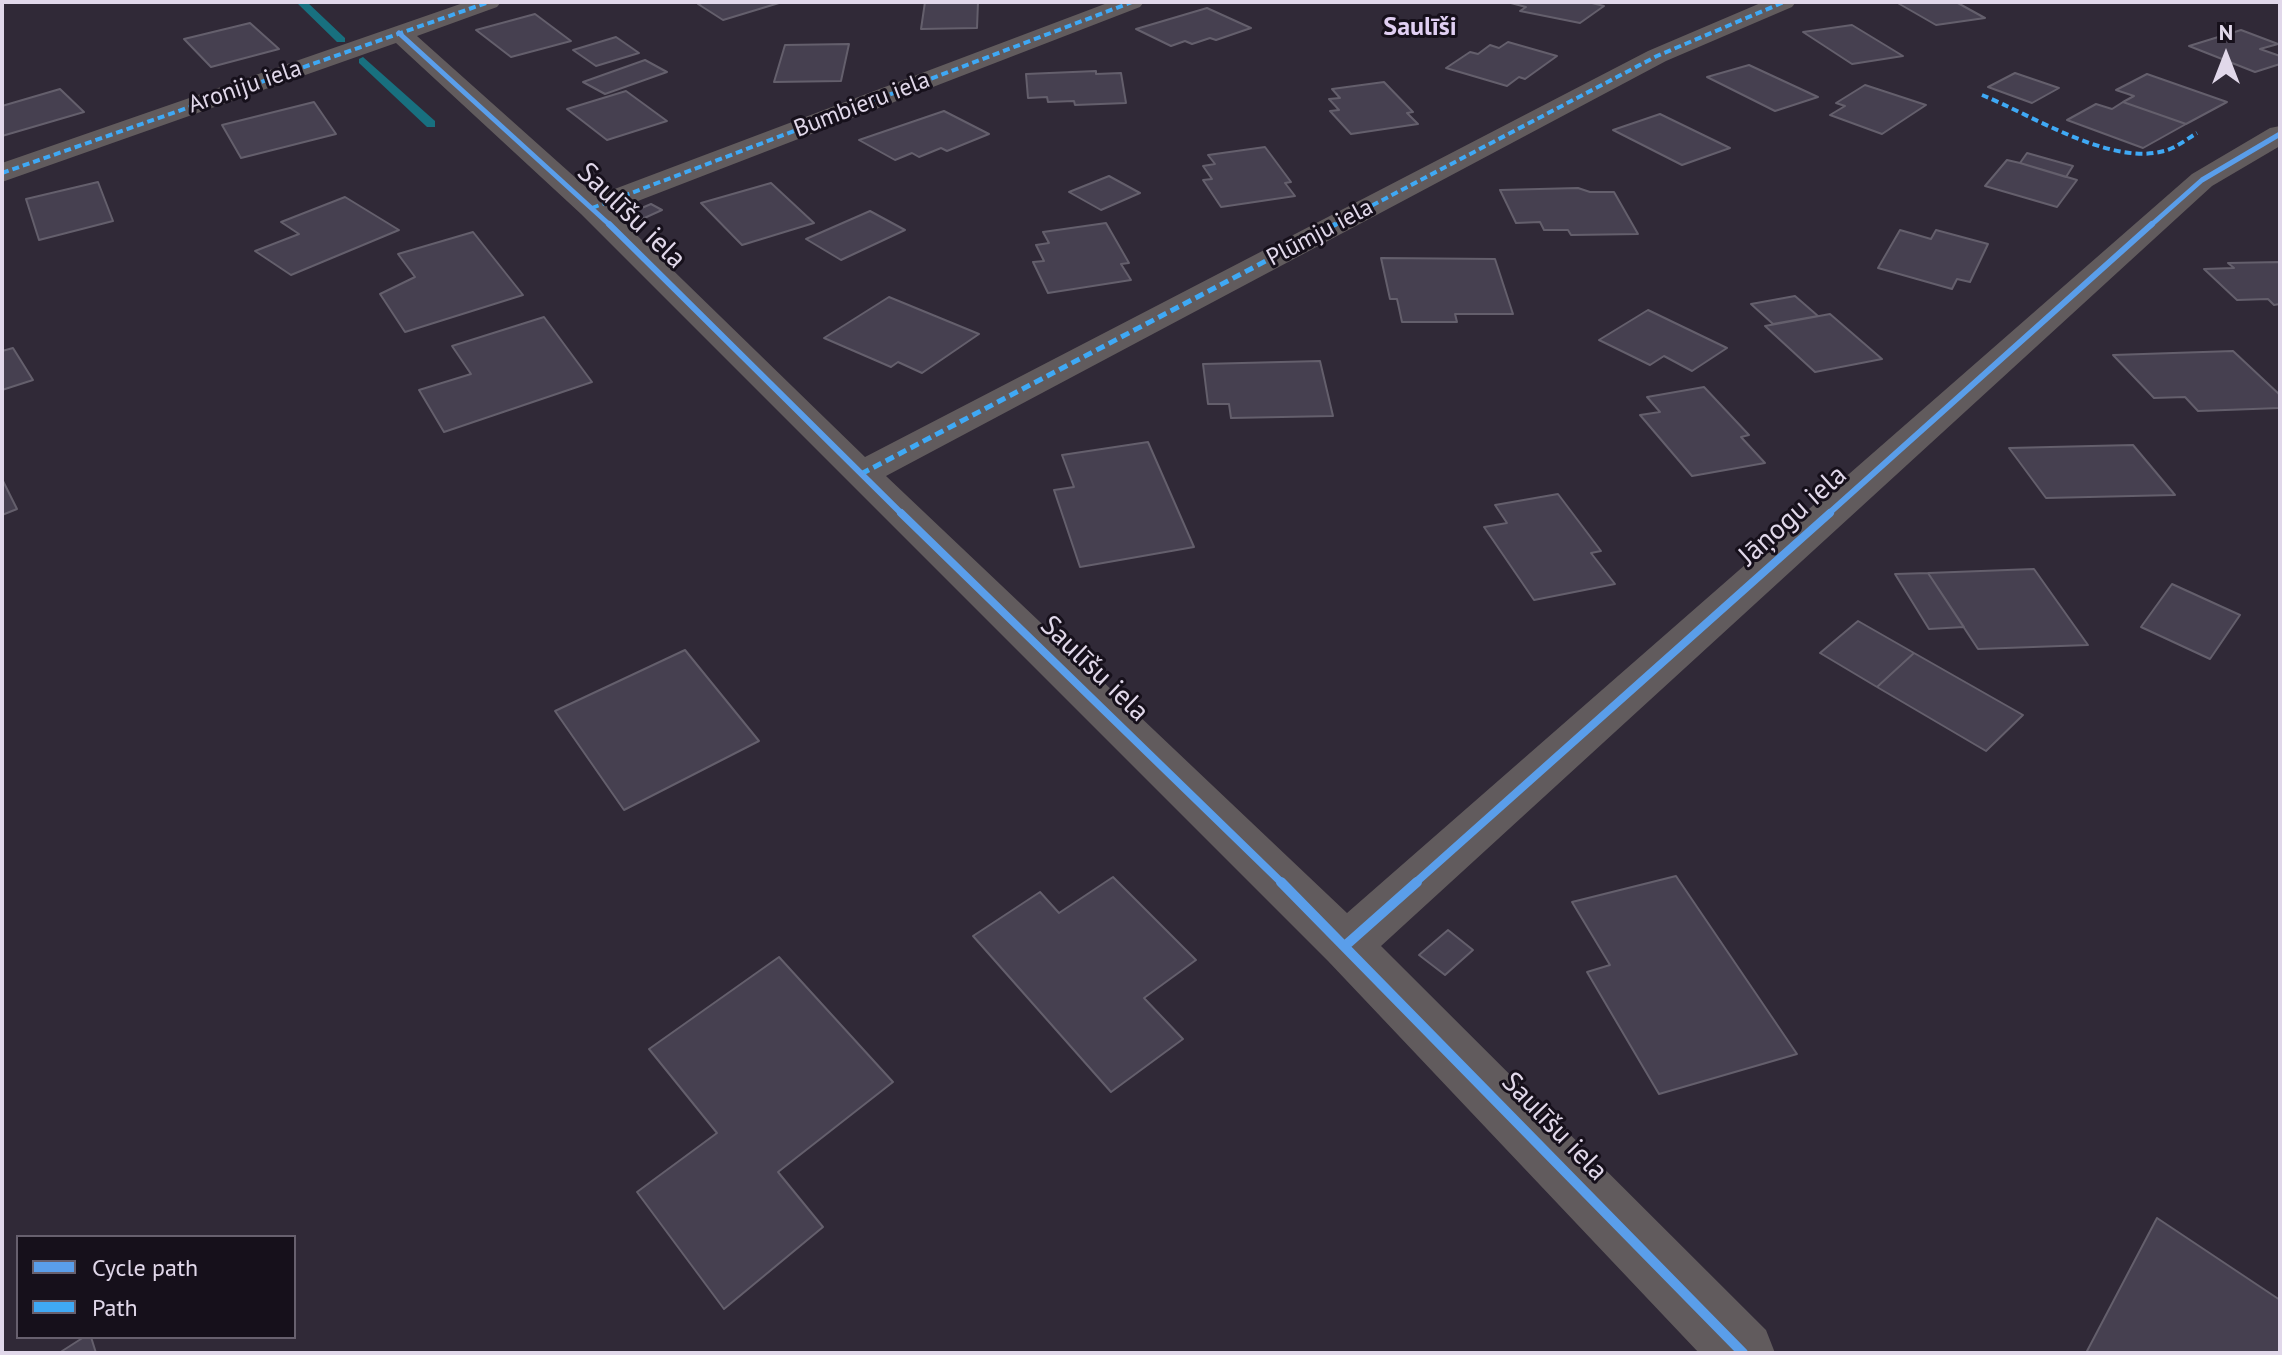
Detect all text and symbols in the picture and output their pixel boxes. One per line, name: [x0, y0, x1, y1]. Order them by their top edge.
district label: Saulīši: [1383, 12, 1457, 44]
north arrow: [2186, 16, 2266, 96]
text: N: [2219, 18, 2233, 46]
street label: Aroniju iela: [185, 54, 305, 120]
street label: Bumbieru iela: [790, 66, 934, 144]
street label: Saulīšu iela: [570, 156, 692, 276]
street label: Plūmju iela: [1262, 193, 1378, 273]
street label: Jāņogu iela: [1732, 459, 1854, 573]
street label: Saulīšu iela: [1033, 609, 1155, 729]
street label: Saulīšu iela: [1494, 1066, 1614, 1188]
legend: [16, 1235, 296, 1339]
text: Cycle path: [92, 1252, 198, 1283]
text: Path: [92, 1292, 138, 1323]

